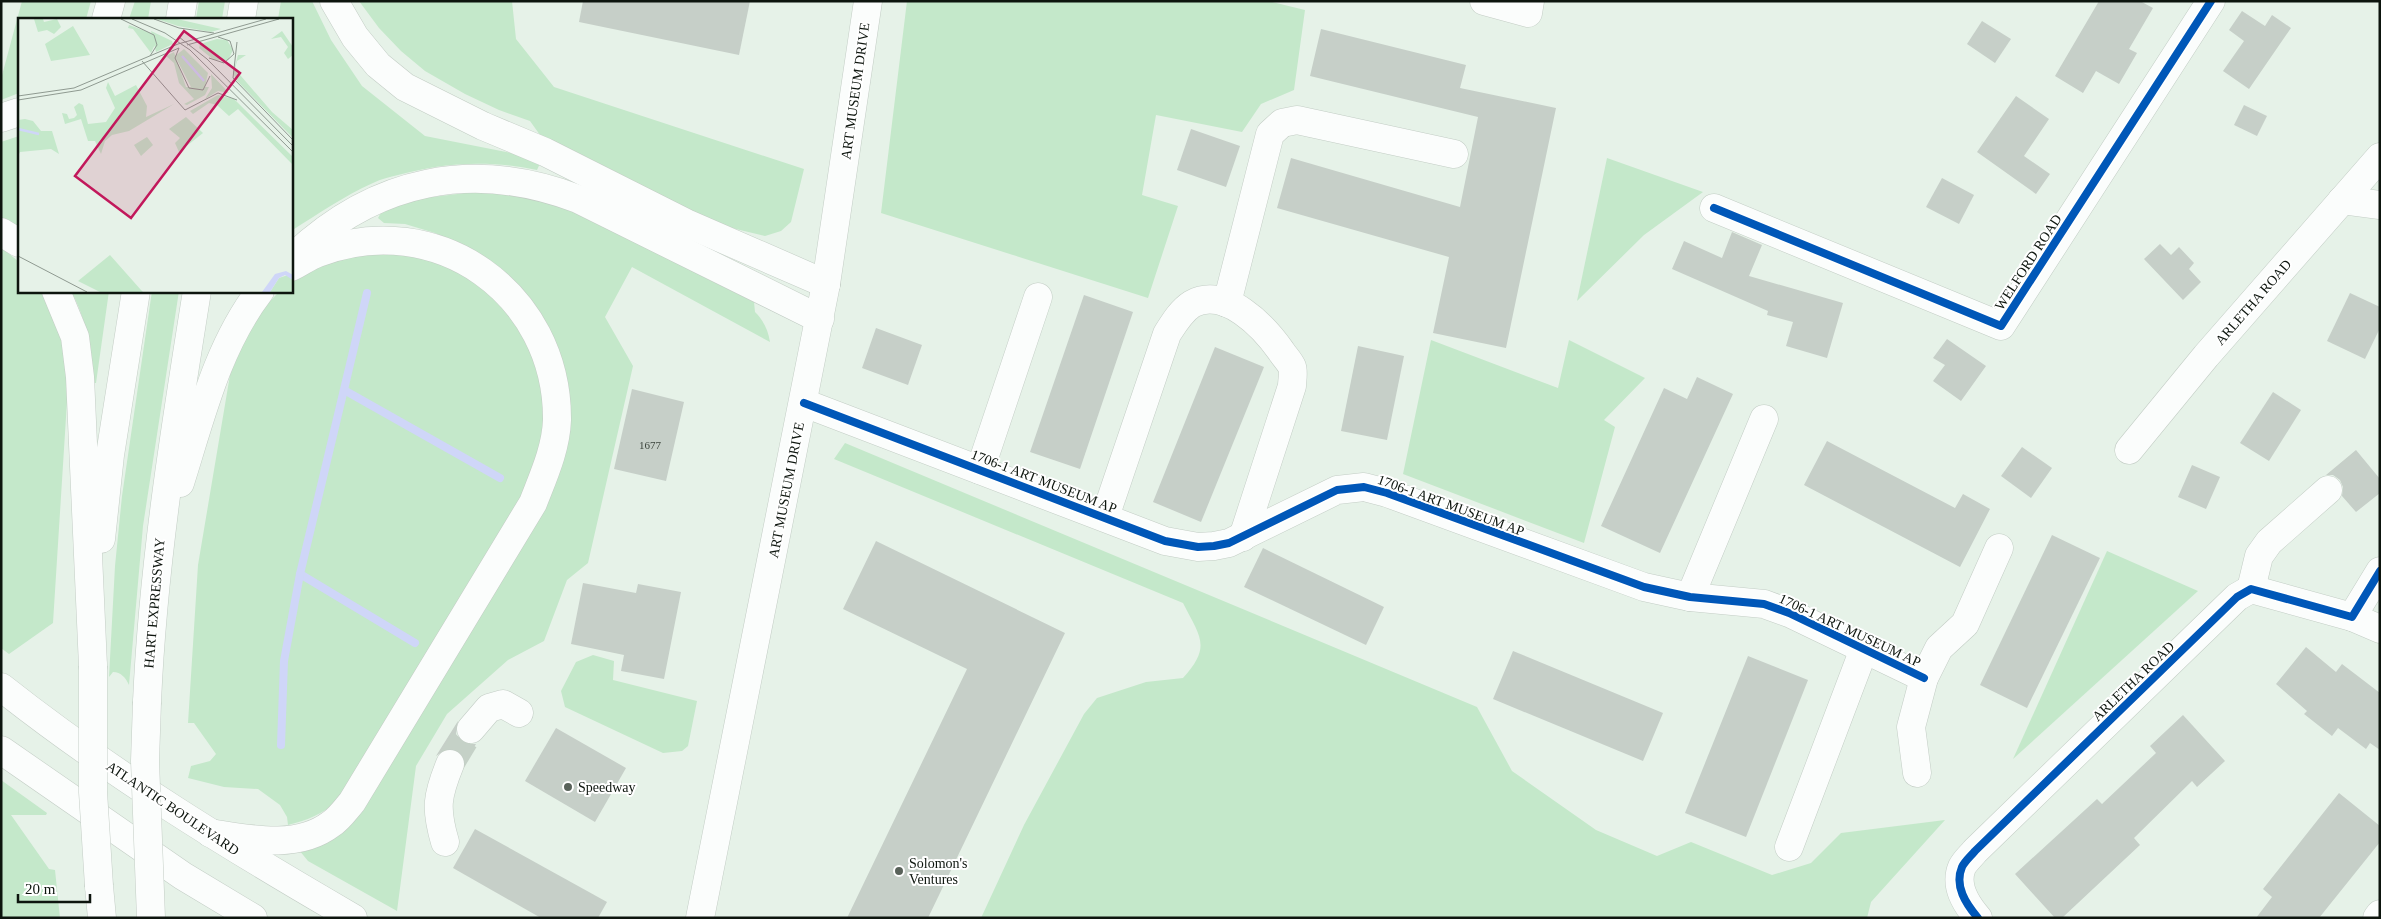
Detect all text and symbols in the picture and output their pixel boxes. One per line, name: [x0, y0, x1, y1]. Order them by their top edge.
inset map: [18, 18, 292, 292]
street label: ART MUSEUM DRIVE: [838, 22, 873, 161]
street label: WELFORD ROAD: [1992, 212, 2065, 313]
street label: ARLETHA ROAD: [2212, 257, 2294, 348]
street label: ART MUSEUM DRIVE: [766, 421, 807, 559]
house number: 1677: [639, 439, 662, 451]
street label: 1706-1 ART MUSEUM AP: [969, 447, 1119, 516]
street label: 1706-1 ART MUSEUM AP: [1375, 472, 1526, 539]
street label: HART EXPRESSWAY: [141, 537, 168, 669]
street label: 1706-1 ART MUSEUM AP: [1776, 591, 1923, 670]
street label: ARLETHA ROAD: [2089, 639, 2177, 724]
street label: ATLANTIC BOULEVARD: [104, 758, 242, 858]
place label: Speedway: [578, 780, 636, 795]
marker: Speedway: [562, 781, 574, 793]
place label: Solomon's Ventures: [909, 856, 968, 887]
marker: Solomon's Ventures: [893, 865, 905, 877]
scale bar: [18, 872, 90, 904]
text: 20 m: [25, 881, 56, 897]

